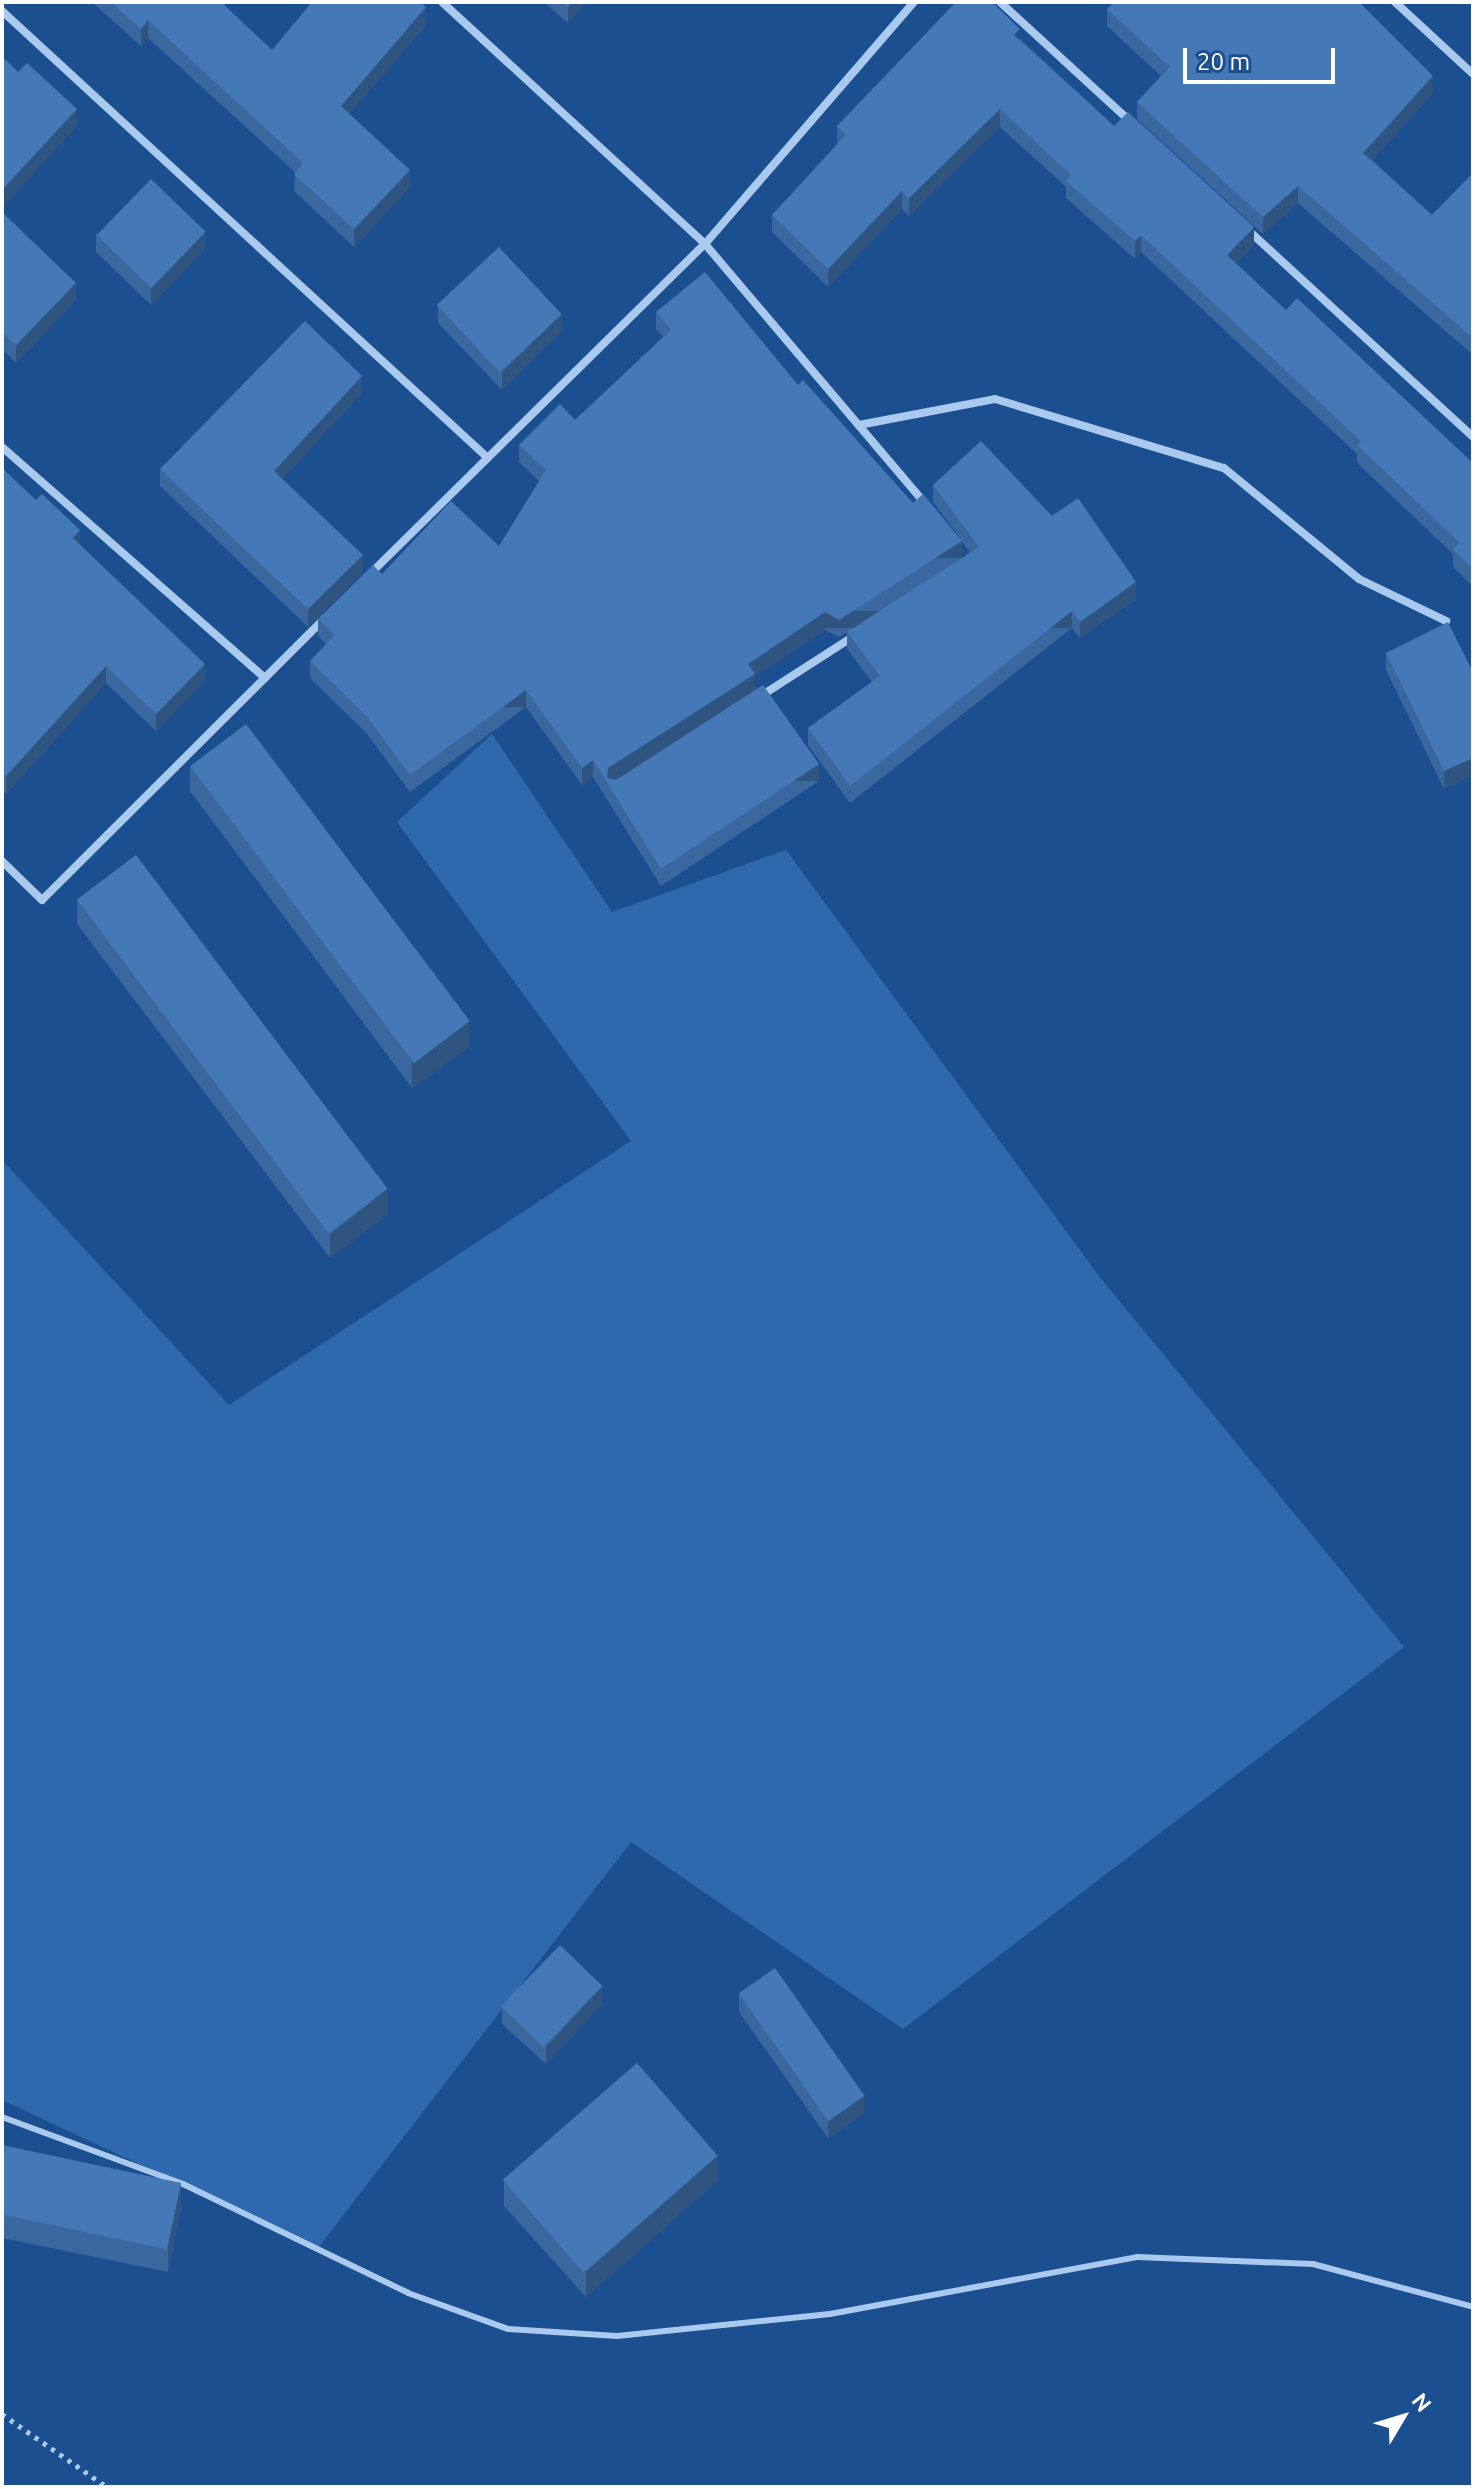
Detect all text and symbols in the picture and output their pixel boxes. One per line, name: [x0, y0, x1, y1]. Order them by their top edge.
scale bar: [1187, 32, 1339, 82]
text: 20 m: [1197, 48, 1250, 75]
north arrow: [1363, 2377, 1443, 2457]
text: N: [1407, 2388, 1437, 2416]

